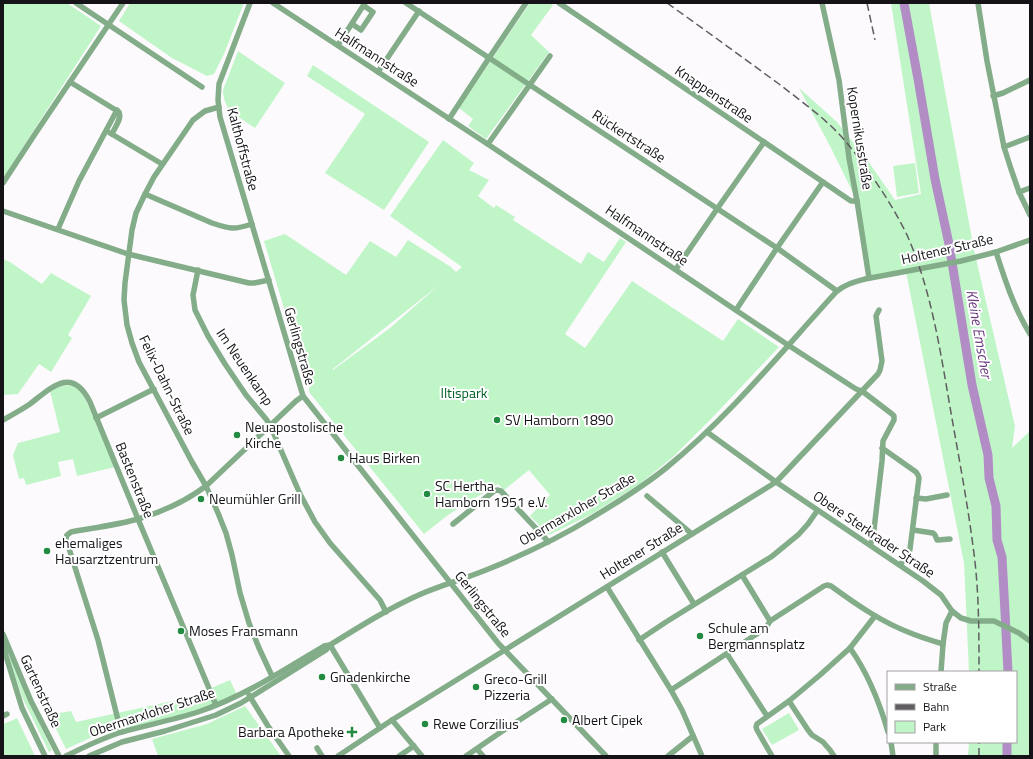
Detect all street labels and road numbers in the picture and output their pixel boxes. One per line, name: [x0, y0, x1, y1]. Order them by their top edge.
street label: Halfmannstraße: [331, 22, 423, 92]
street label: Knappenstraße: [671, 60, 758, 128]
street label: Kopernikusstraße: [842, 85, 879, 191]
street label: Rückertstraße: [588, 104, 670, 167]
street label: Kalthoffstraße: [222, 105, 265, 193]
street label: Halfmannstraße: [601, 199, 693, 270]
street label: Holtener Straße: [899, 228, 995, 269]
street label: Gerlingstraße: [279, 305, 322, 387]
street label: Im Neuenkamp: [212, 324, 279, 410]
street label: Felix-Dahn-Straße: [134, 331, 201, 438]
street label: Bastenstraße: [111, 439, 160, 521]
street label: Obermarxloher Straße: [515, 467, 639, 550]
street label: Obere Sterkrader Straße: [809, 485, 939, 582]
street label: Holtener Straße: [595, 517, 686, 584]
street label: Gerlingstraße: [450, 566, 517, 641]
street label: Gartenstraße: [15, 651, 68, 731]
street label: Obermarxloher Straße: [86, 681, 217, 742]

